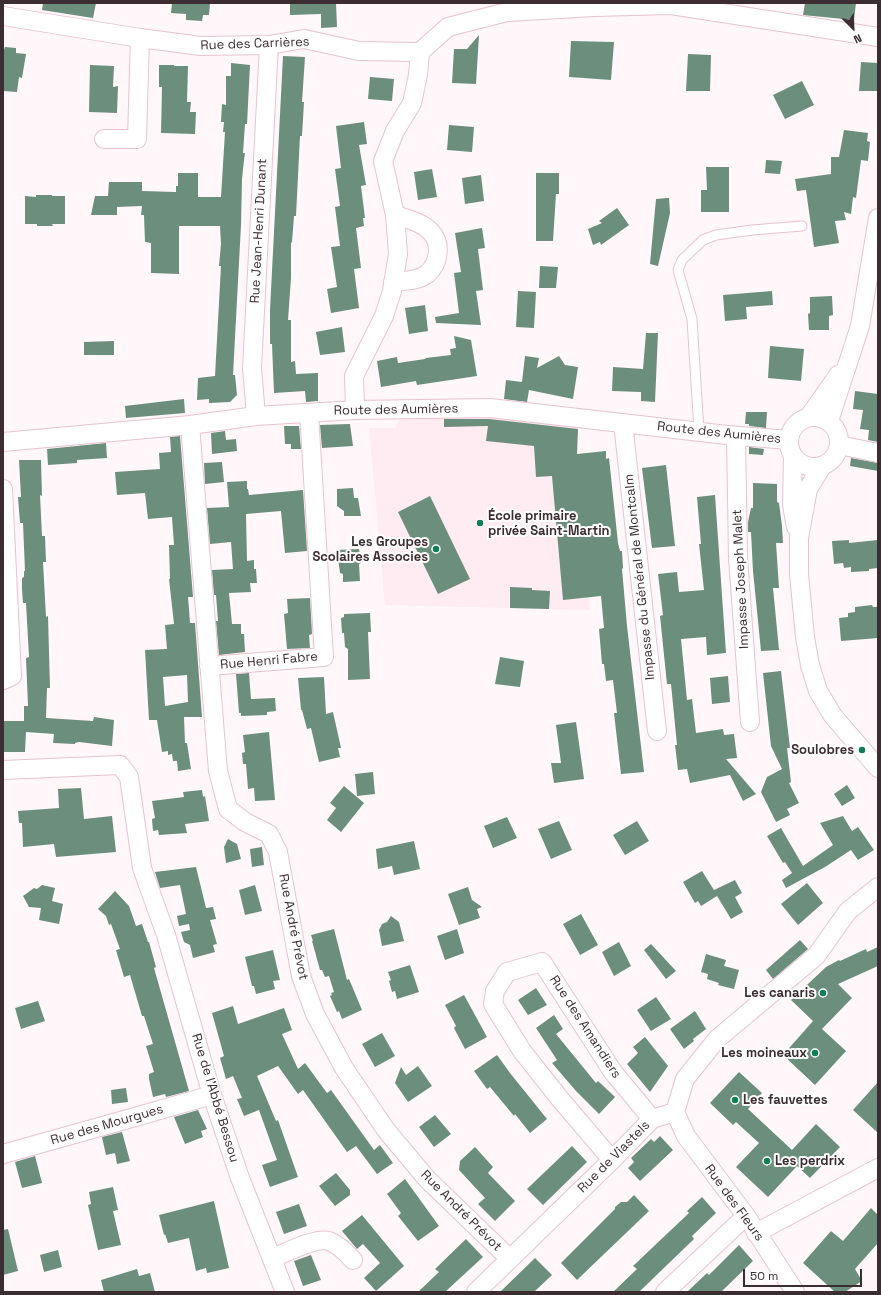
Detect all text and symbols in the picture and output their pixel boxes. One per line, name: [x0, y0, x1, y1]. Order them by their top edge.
north arrow: [833, 8, 873, 48]
text: N: [852, 31, 864, 47]
street label: Rue des Carrières: [200, 34, 310, 54]
street label: Rue Jean-Henri Dunant: [247, 158, 271, 304]
street label: Route des Aumières: [334, 401, 458, 419]
street label: Route des Aumières: [656, 419, 782, 447]
street label: Impasse du Général de Montcalm: [621, 473, 659, 681]
place label: École primaire privée Saint-Martin: [488, 508, 610, 539]
street label: Impasse Joseph Malet: [730, 509, 752, 649]
marker: École primaire privée Saint-Martin: [475, 518, 485, 528]
place label: Les Groupes Scolaires Associes: [312, 534, 428, 565]
marker: Les Groupes Scolaires Associes: [431, 544, 441, 554]
street label: Rue Henri Fabre: [220, 649, 318, 673]
place label: Soulobres: [791, 742, 854, 758]
marker: Soulobres: [857, 745, 867, 755]
street label: Rue André Prévot: [275, 873, 311, 981]
street label: Rue des Amandiers: [546, 973, 624, 1081]
place label: Les canaris: [744, 985, 815, 1001]
marker: Les canaris: [818, 988, 828, 998]
street label: Rue de l'Abbé Bessou: [188, 1032, 242, 1164]
place label: Les moineaux: [721, 1045, 807, 1061]
marker: Les moineaux: [810, 1048, 820, 1058]
place label: Les fauvettes: [743, 1092, 827, 1108]
marker: Les fauvettes: [730, 1095, 740, 1105]
street label: Rue des Mourgues: [49, 1101, 165, 1149]
street label: Rue de Viastels: [575, 1118, 653, 1196]
place label: Les perdrix: [775, 1153, 845, 1169]
marker: Les perdrix: [762, 1156, 772, 1166]
street label: Rue des Fleurs: [701, 1162, 767, 1244]
street label: Rue André Prévot: [417, 1167, 505, 1255]
scale bar: [745, 1261, 864, 1287]
text: 50 m: [750, 1268, 778, 1284]

